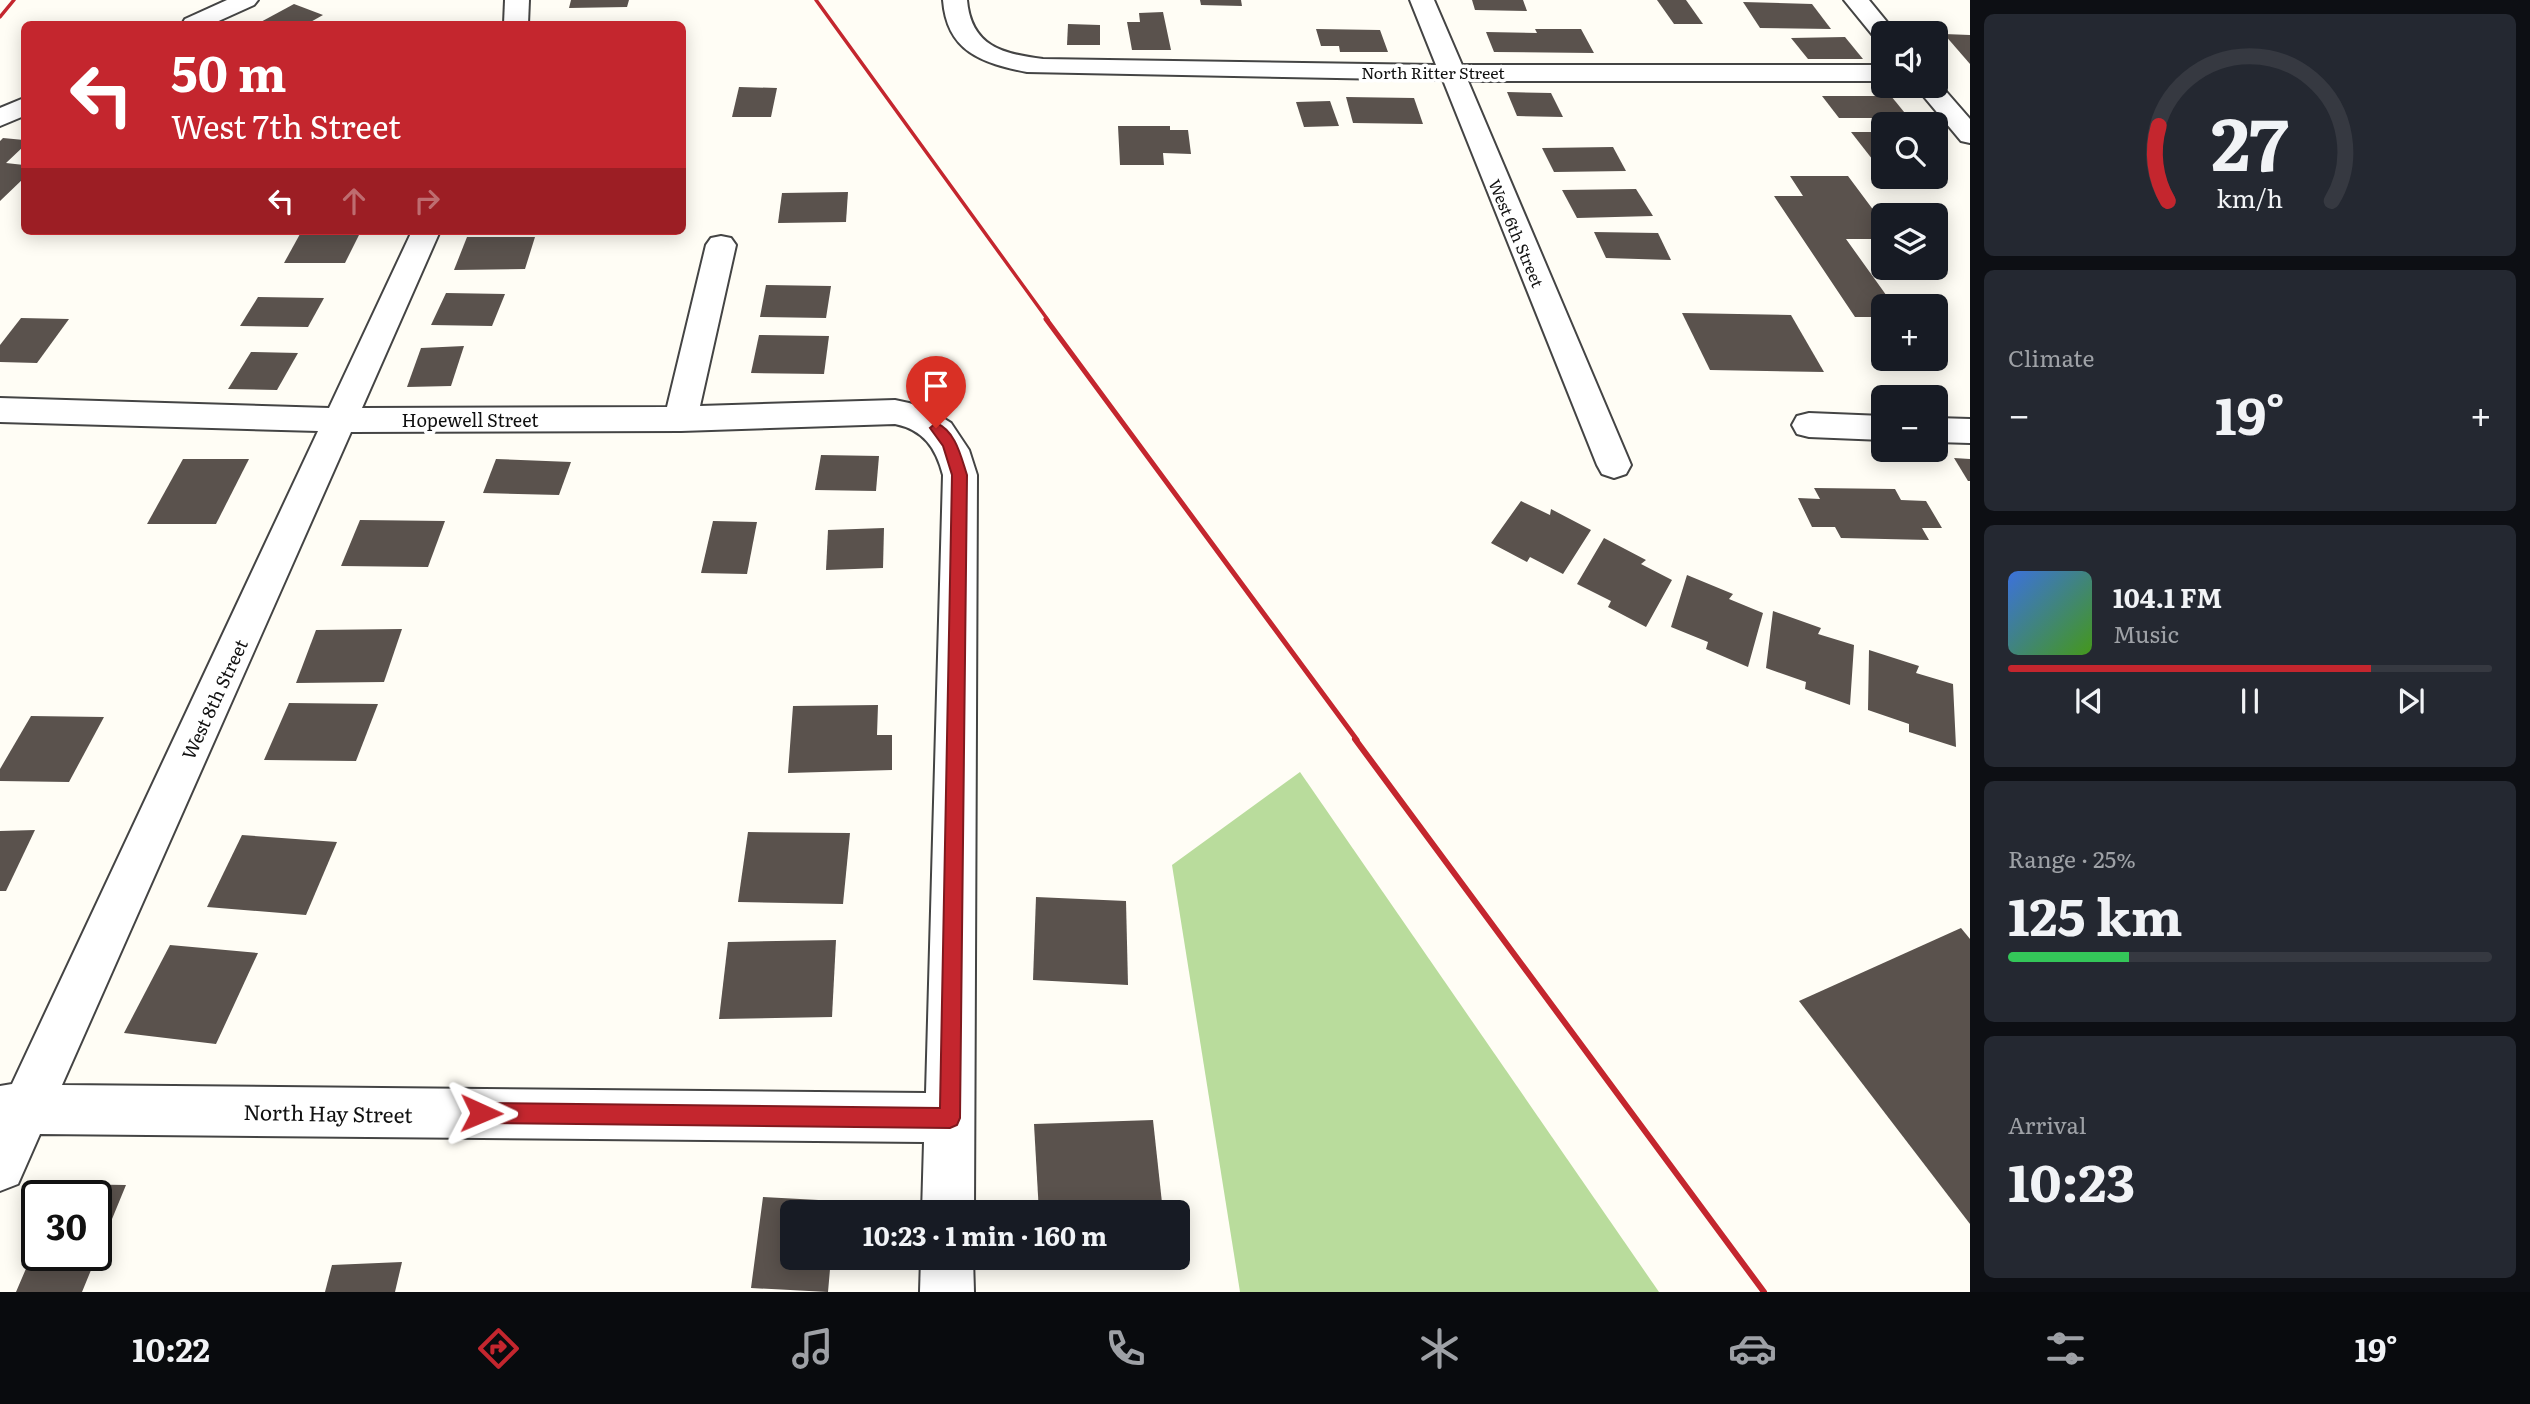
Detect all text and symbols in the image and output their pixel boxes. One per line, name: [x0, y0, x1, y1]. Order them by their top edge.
map controls: [1871, 21, 1948, 462]
button: sound: [1871, 21, 1948, 98]
text: 50 m: [171, 34, 287, 107]
icon: left: [56, 49, 147, 140]
street label: North Ritter Street: [1361, 60, 1505, 84]
text: 27: [2211, 85, 2289, 193]
text: West 7th Street: [171, 101, 401, 149]
button: search: [1871, 112, 1948, 189]
street label: West 6th Street: [1483, 175, 1551, 291]
text: km/h: [2217, 179, 2283, 216]
icon: left: [262, 182, 300, 220]
icon: ahead: [335, 182, 373, 220]
icon: right: [408, 182, 446, 220]
button: layers: [1871, 203, 1948, 280]
button: +: [1871, 294, 1948, 371]
text: Climate: [2008, 340, 2094, 374]
pin: [906, 356, 966, 428]
icon: arrive: [917, 367, 955, 405]
text: 19°: [2215, 374, 2285, 451]
text: −: [2008, 384, 2030, 441]
text: +: [2470, 384, 2492, 441]
button: −: [1871, 385, 1948, 462]
street label: Hopewell Street: [402, 406, 539, 433]
text: 104.1 FM: [2113, 577, 2222, 616]
text: Music: [2113, 616, 2179, 650]
street label: West 8th Street: [174, 634, 254, 764]
icon: previous: [2070, 682, 2108, 720]
icon: pause: [2231, 682, 2269, 720]
icon: next: [2392, 682, 2430, 720]
text: Range · 25%: [2008, 841, 2136, 875]
text: 125 km: [2008, 875, 2183, 952]
position arrow: [444, 1076, 518, 1150]
street label: North Hay Street: [243, 1095, 413, 1129]
text: Arrival: [2008, 1107, 2087, 1141]
text: 10:23: [2008, 1141, 2135, 1218]
speed limit sign: 30: [21, 1180, 112, 1271]
text: 10:23 · 1 min · 160 m: [863, 1215, 1107, 1254]
text: 10:22: [132, 1324, 210, 1372]
icon: directions: [474, 1324, 523, 1373]
icon: music: [788, 1324, 837, 1373]
icon: phone: [1101, 1324, 1150, 1373]
icon: climate: [1415, 1324, 1464, 1373]
icon: car: [1728, 1324, 1777, 1373]
icon: filters: [2041, 1324, 2090, 1373]
text: 19°: [2355, 1324, 2398, 1372]

